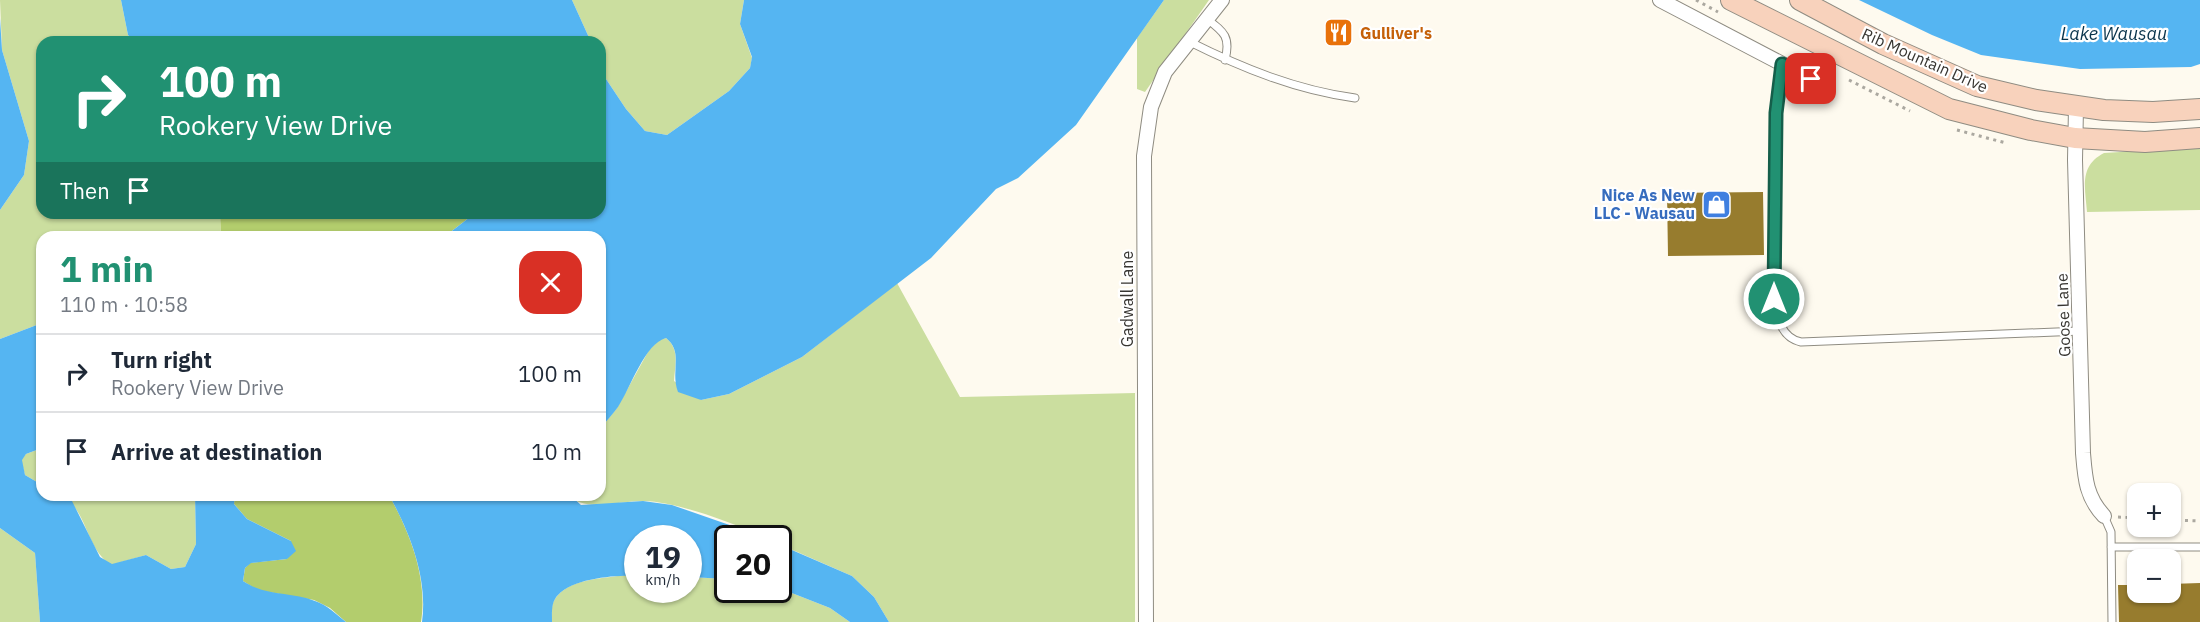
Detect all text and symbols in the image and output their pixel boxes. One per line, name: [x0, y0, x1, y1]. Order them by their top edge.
restaurant icon: Gulliver's: [1323, 17, 1355, 49]
water label: Lake Wausau: [2061, 22, 2167, 45]
place label: Gulliver's: [1360, 23, 1432, 43]
street label: Rib Mountain Drive: [1859, 23, 1991, 97]
pin: [1785, 53, 1836, 104]
text: 100 m: [159, 54, 282, 109]
icon: right: [60, 60, 138, 138]
icon: arrive: [1794, 62, 1827, 95]
text: Rookery View Drive: [159, 107, 392, 142]
icon: arrive: [122, 174, 155, 207]
text: Then: [60, 176, 110, 205]
place label: Nice As New LLC - Wausau: [1594, 185, 1696, 223]
shop icon: Nice As New LLC - Wausau: [1700, 188, 1732, 220]
text: 1 min: [60, 245, 154, 292]
button: close: [519, 251, 582, 314]
street label: Gadwall Lane: [1117, 251, 1137, 347]
position arrow: [1742, 267, 1806, 331]
street label: Goose Lane: [2052, 273, 2074, 357]
text: 110 m · 10:58: [60, 291, 188, 318]
text: Turn right: [111, 345, 212, 374]
icon: right: [60, 357, 93, 390]
text: 100 m: [518, 359, 582, 388]
text: Rookery View Drive: [111, 374, 284, 401]
icon: arrive: [60, 435, 93, 468]
text: Arrive at destination: [111, 437, 322, 466]
text: 10 m: [531, 437, 582, 466]
map controls: [2127, 483, 2181, 603]
button: +: [2127, 483, 2181, 537]
speed limit sign: 20: [714, 525, 792, 603]
text: 19: [645, 537, 681, 576]
button: −: [2127, 549, 2181, 603]
text: km/h: [645, 570, 681, 589]

